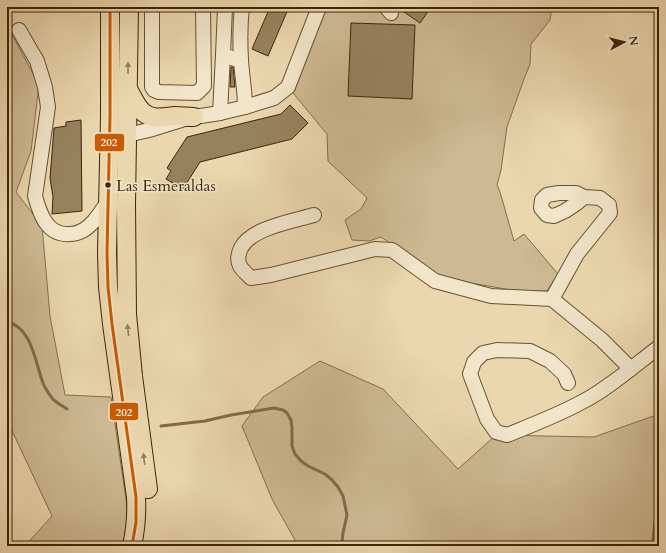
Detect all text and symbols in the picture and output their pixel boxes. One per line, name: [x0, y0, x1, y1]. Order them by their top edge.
north arrow: [604, 22, 644, 62]
text: N: [625, 35, 642, 47]
one-way arrow: [125, 61, 131, 74]
line badge: 202: [94, 133, 125, 152]
text: 202: [101, 135, 118, 150]
place label: Las Esmeraldas: [116, 175, 216, 197]
marker: Las Esmeraldas: [103, 180, 113, 190]
one-way arrow: [125, 324, 132, 336]
line badge: 202: [109, 402, 139, 421]
text: 202: [116, 405, 133, 420]
one-way arrow: [141, 453, 147, 465]

